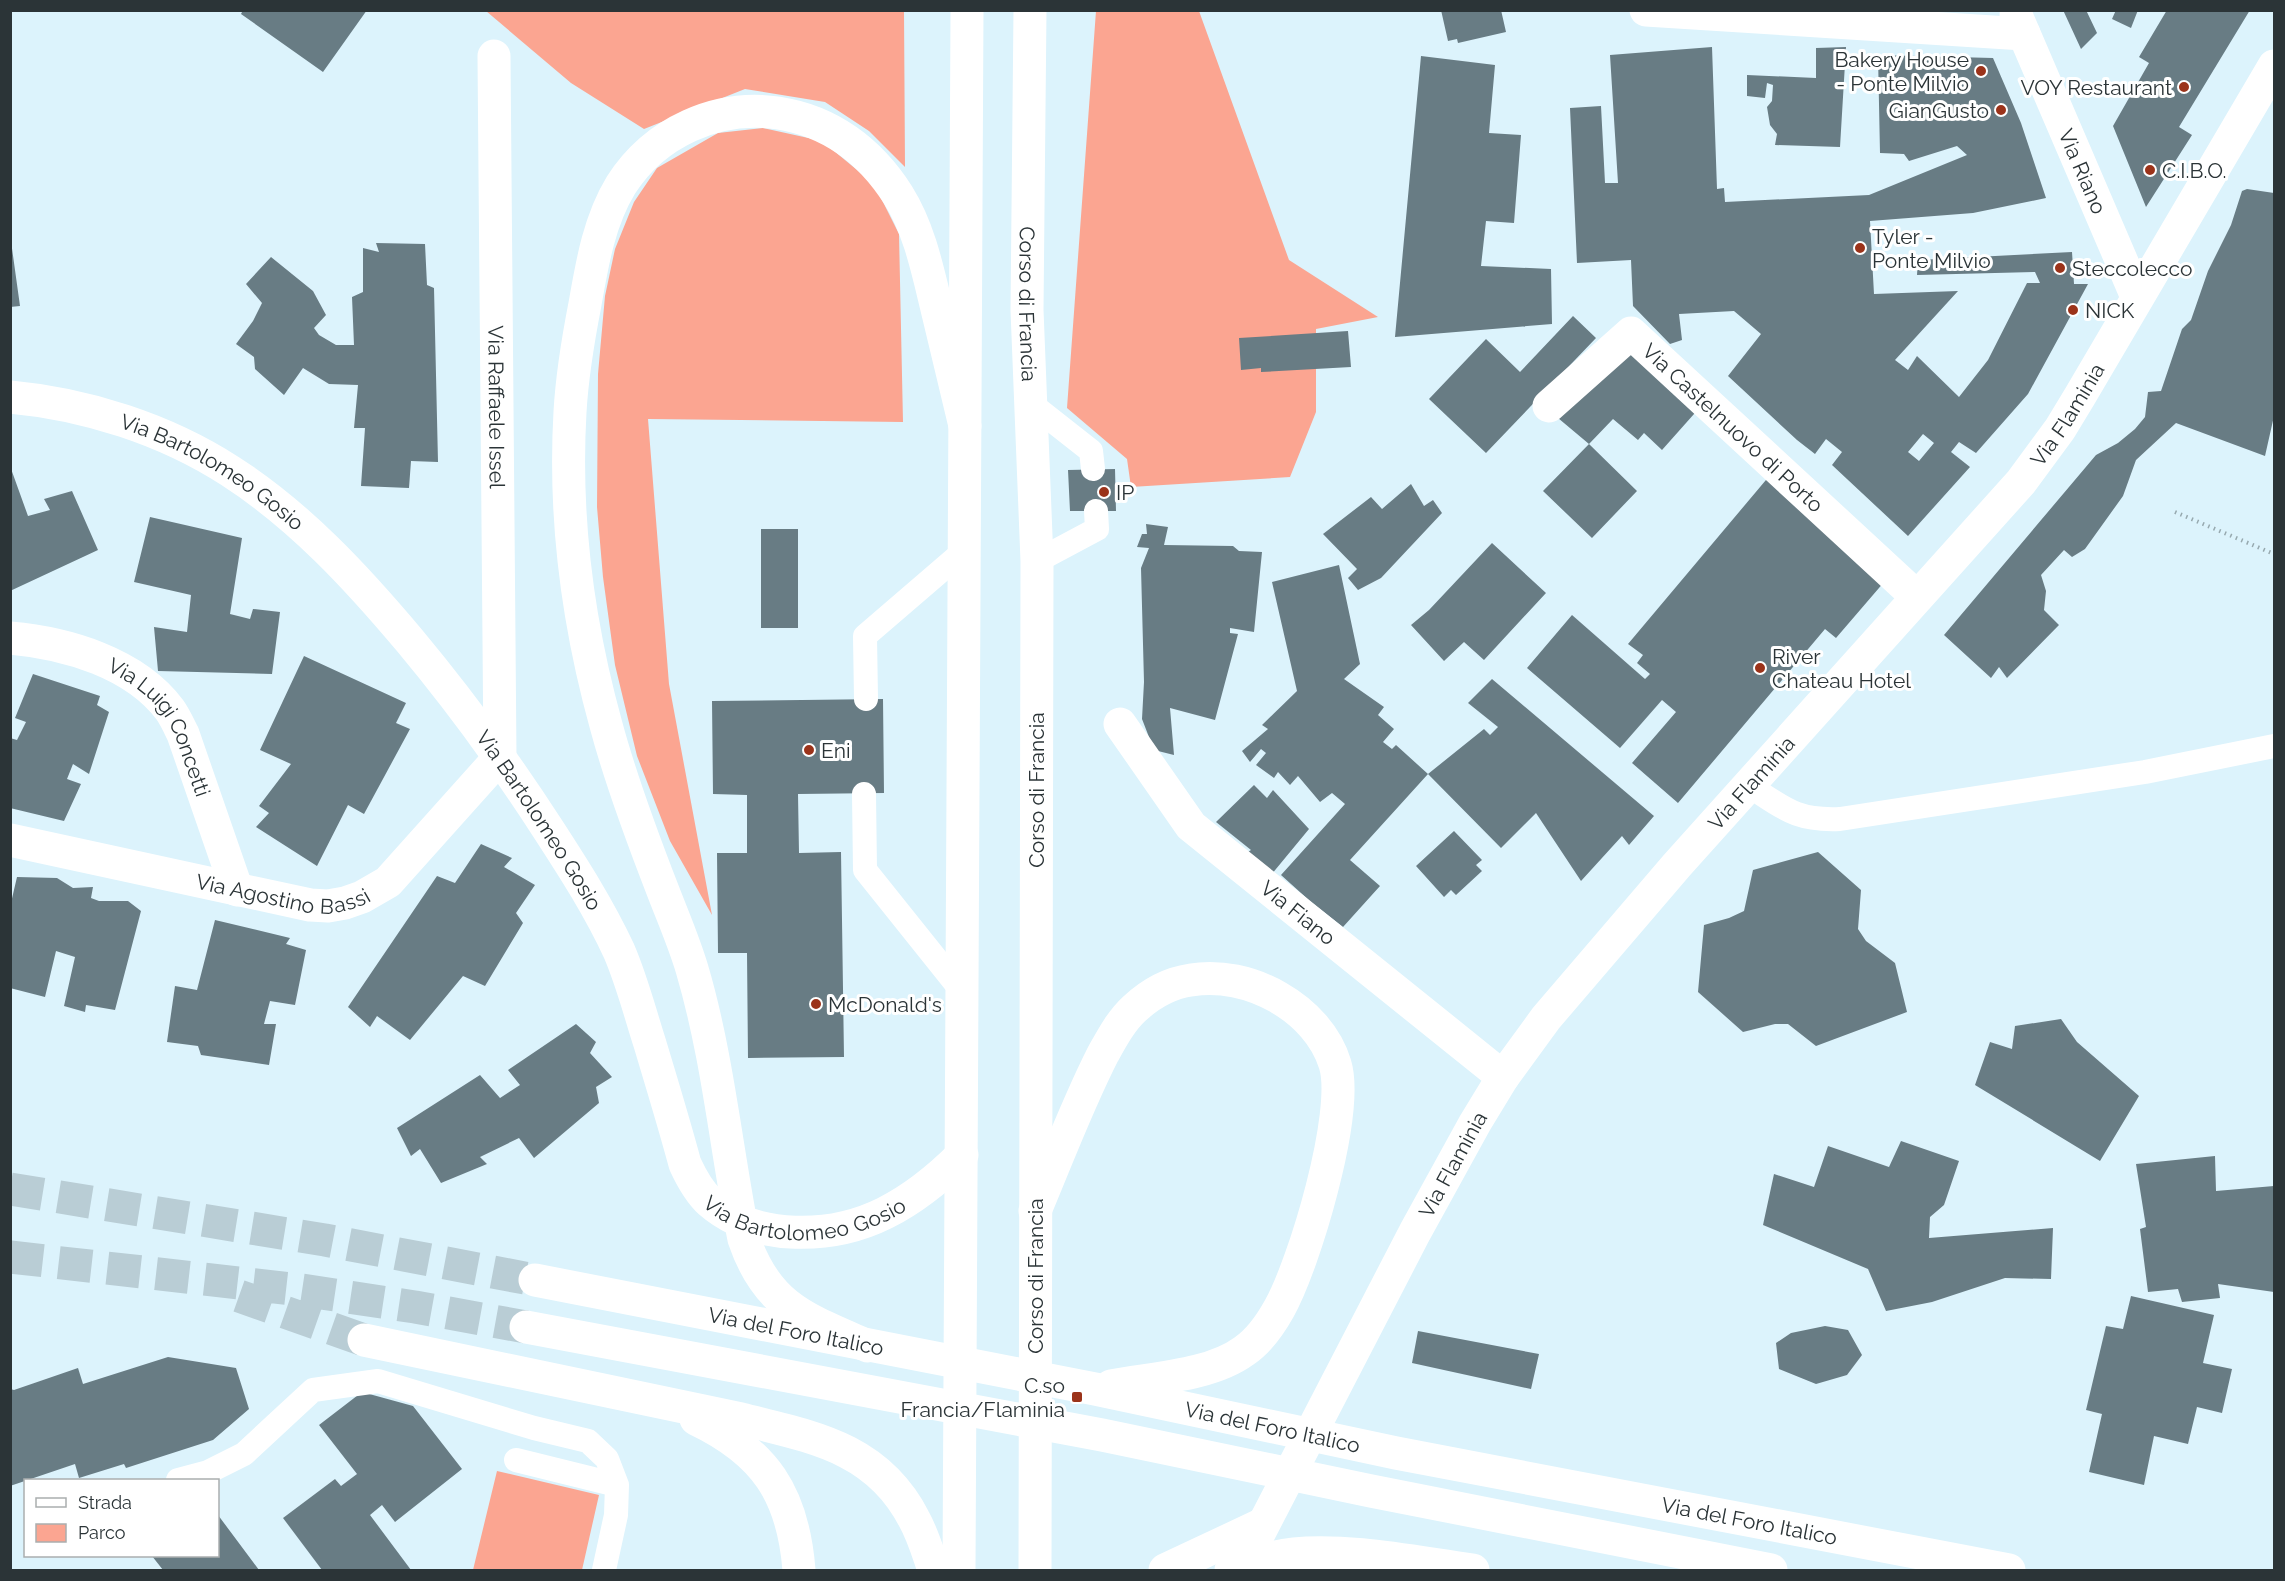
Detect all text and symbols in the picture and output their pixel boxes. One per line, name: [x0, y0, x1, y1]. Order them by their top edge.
place label: Bakery House - Ponte Milvio: [1834, 47, 1969, 96]
marker: Bakery House - Ponte Milvio: [1974, 64, 1988, 78]
place label: VOY Restaurant: [2021, 75, 2172, 100]
marker: VOY Restaurant: [2177, 80, 2191, 94]
place label: GianGusto: [1889, 98, 1989, 123]
marker: GianGusto: [1994, 103, 2008, 117]
street label: Via Riano: [2054, 125, 2112, 218]
place label: C.I.B.O.: [2162, 158, 2227, 183]
marker: C.I.B.O.: [2143, 163, 2157, 177]
place label: Tyler - Ponte Milvio: [1872, 224, 1991, 273]
street label: Corso di Francia: [1014, 226, 1042, 382]
marker: Tyler - Ponte Milvio: [1853, 241, 1867, 255]
place label: Steccolecco: [2072, 256, 2192, 281]
marker: Steccolecco: [2053, 261, 2067, 275]
place label: NICK: [2085, 298, 2135, 323]
marker: NICK: [2066, 303, 2080, 317]
street label: Via Raffaele Issel: [484, 325, 510, 489]
street label: Via Castelnuovo di Porto: [1638, 338, 1829, 517]
street label: Via Flaminia: [2025, 358, 2109, 471]
street label: Via Bartolomeo Gosio: [117, 408, 310, 535]
place label: IP: [1116, 480, 1134, 505]
marker: IP: [1097, 485, 1111, 499]
place label: River Chateau Hotel: [1772, 644, 1911, 693]
street label: Via Luigi Concetti: [104, 652, 216, 800]
marker: River Chateau Hotel: [1753, 661, 1767, 675]
street label: Corso di Francia: [1024, 712, 1049, 868]
street label: Via Bartolomeo Gosio: [471, 725, 608, 914]
street label: Via Flaminia: [1702, 731, 1799, 835]
place label: Eni: [821, 738, 851, 763]
marker: Eni: [802, 743, 816, 757]
street label: Via Agostino Bassi: [194, 868, 374, 919]
street label: Via Fiano: [1256, 875, 1341, 950]
place label: McDonald's: [828, 992, 942, 1017]
marker: McDonald's: [809, 997, 823, 1011]
street label: Via Flaminia: [1413, 1107, 1492, 1222]
street label: Via Bartolomeo Gosio: [701, 1178, 911, 1210]
text: Via Bartolomeo Gosio: [699, 1190, 910, 1245]
street label: Corso di Francia: [1023, 1198, 1048, 1354]
street label: Via del Foro Italico: [706, 1302, 886, 1360]
place label: C.so Francia/Flaminia: [901, 1373, 1065, 1422]
marker: C.so Francia/Flaminia: [1070, 1390, 1084, 1404]
street label: Via del Foro Italico: [1183, 1396, 1362, 1458]
legend: [24, 1479, 219, 1557]
street label: Via del Foro Italico: [1659, 1491, 1839, 1549]
text: Strada: [78, 1492, 132, 1513]
text: Parco: [78, 1522, 126, 1543]

